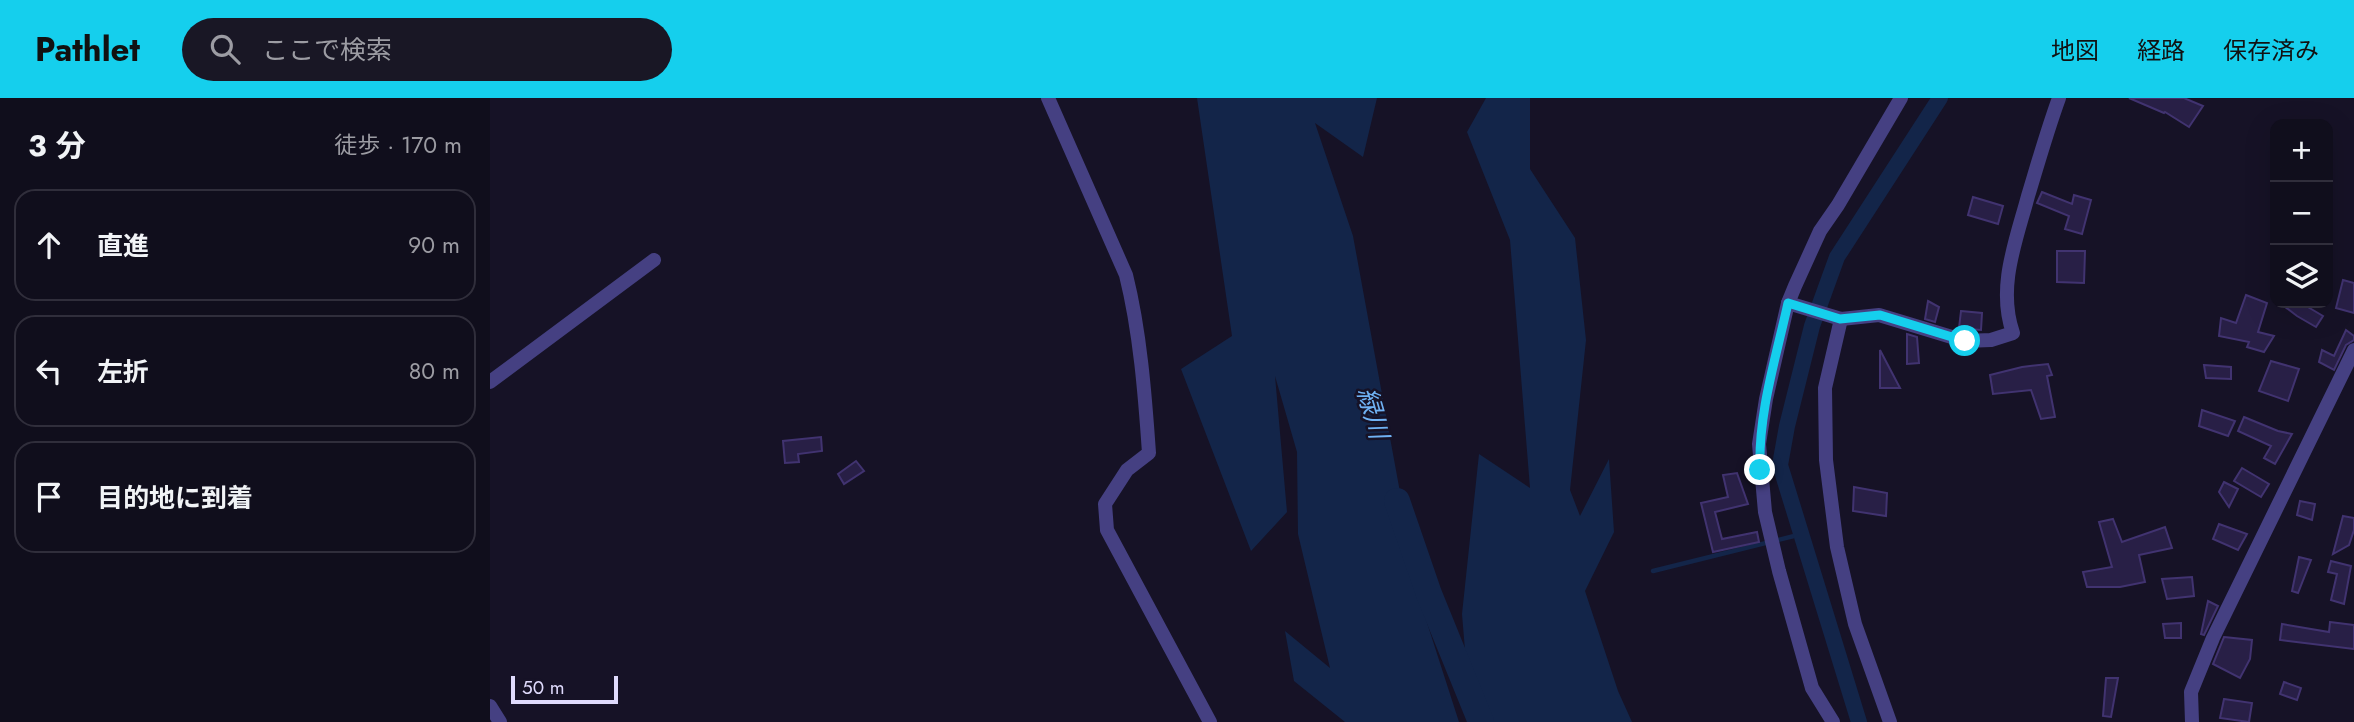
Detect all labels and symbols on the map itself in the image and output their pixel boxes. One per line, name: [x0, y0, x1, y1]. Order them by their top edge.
route start: [1949, 325, 1980, 356]
water label: 緑川: [1348, 383, 1399, 446]
route end: [1744, 454, 1775, 485]
scale bar: [511, 673, 618, 705]

